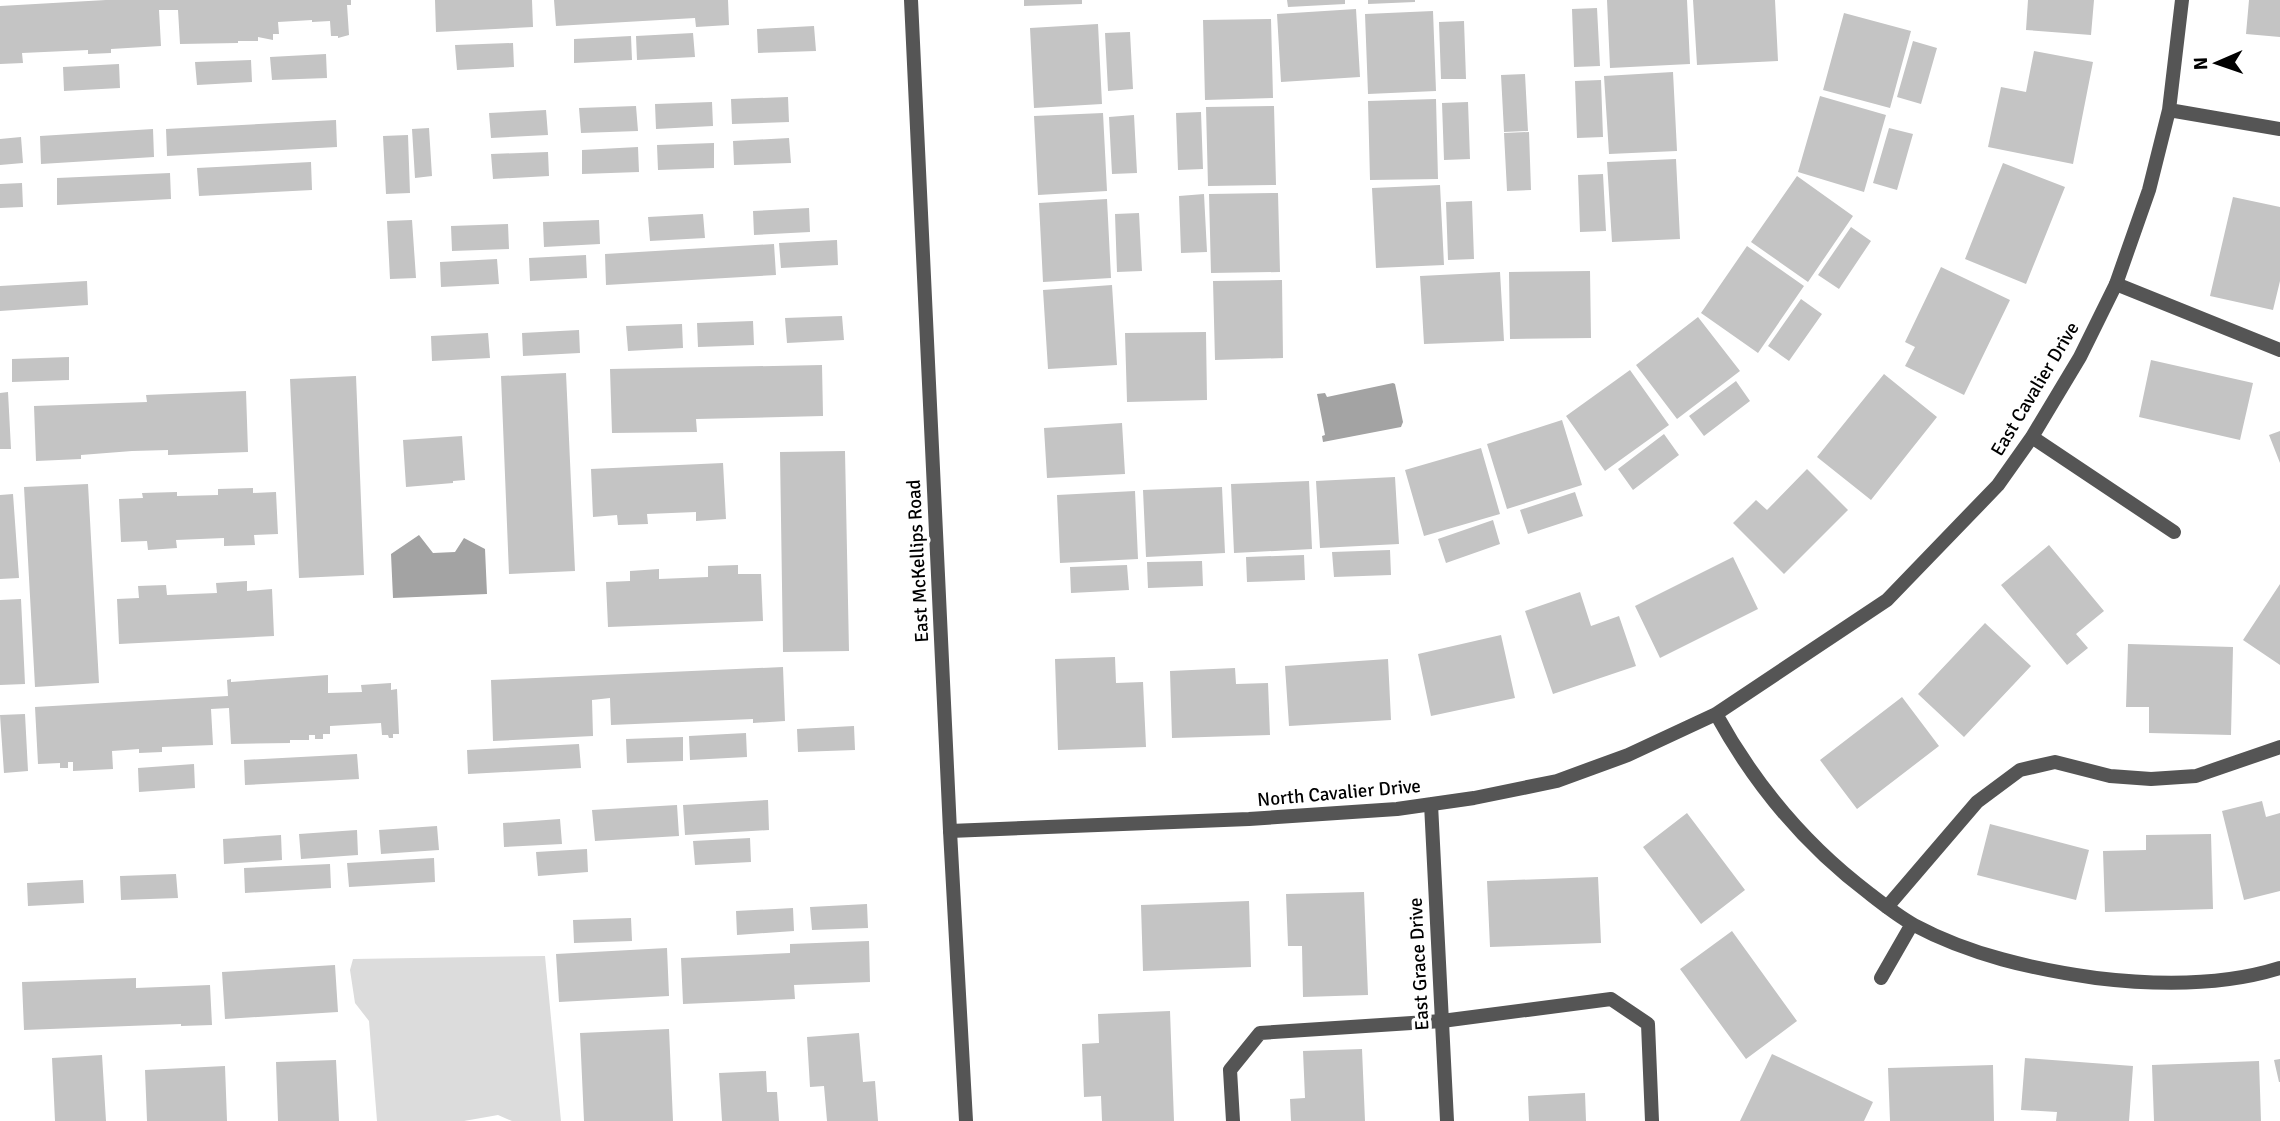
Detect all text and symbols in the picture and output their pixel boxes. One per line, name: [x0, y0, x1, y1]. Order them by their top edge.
north arrow: [2182, 28, 2252, 98]
text: N: [2189, 57, 2213, 71]
street label: East Cavalier Drive: [1986, 318, 2084, 460]
street label: East McKellips Road: [902, 479, 934, 643]
street label: North Cavalier Drive: [1256, 774, 1422, 812]
street label: East Grace Drive: [1404, 897, 1434, 1031]

